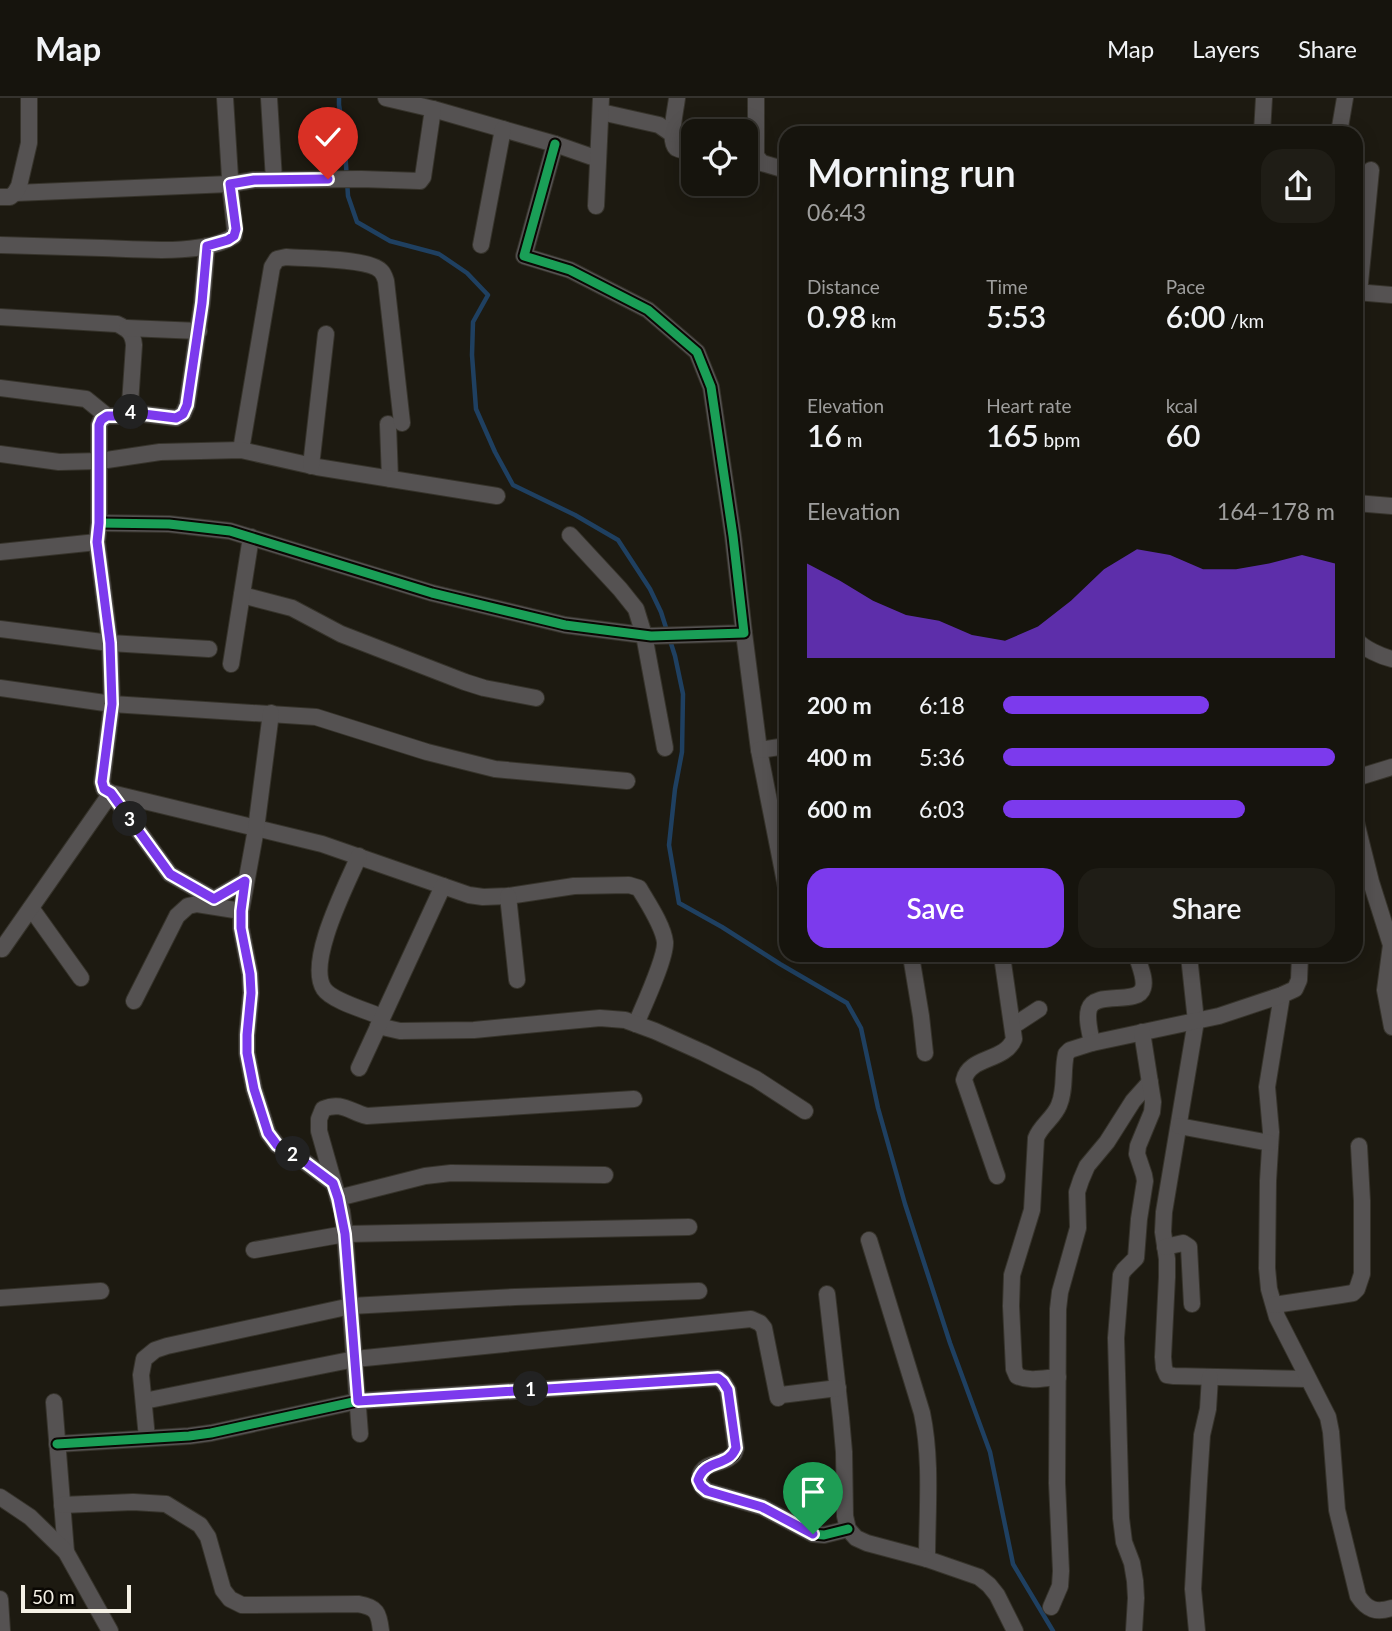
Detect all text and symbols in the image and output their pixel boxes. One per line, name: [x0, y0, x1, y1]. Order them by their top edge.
text: Map: [35, 28, 101, 68]
text: Map: [1107, 34, 1154, 63]
text: Layers: [1192, 34, 1260, 63]
text: Share: [1298, 34, 1357, 63]
pin: [298, 107, 358, 179]
icon: check: [309, 118, 347, 156]
map controls: [681, 119, 758, 196]
button: locate: [681, 119, 758, 196]
text: Morning run: [807, 149, 1016, 195]
button: share: [1261, 149, 1335, 223]
text: 06:43: [807, 198, 866, 226]
text: Distance: [807, 275, 880, 298]
text: Time: [986, 275, 1028, 298]
text: Pace: [1166, 275, 1205, 298]
text: 0.98: [807, 298, 866, 334]
text: 5:53: [986, 298, 1046, 334]
text: 6:00: [1166, 298, 1225, 334]
text: km: [866, 309, 896, 332]
text: /km: [1225, 309, 1264, 332]
pin: 4: [114, 394, 148, 430]
text: Elevation: [807, 394, 884, 417]
text: Heart rate: [986, 394, 1072, 417]
text: kcal: [1166, 394, 1198, 417]
text: 4: [125, 400, 136, 423]
text: 16: [807, 417, 842, 453]
text: 165: [986, 417, 1039, 453]
text: 60: [1166, 417, 1200, 453]
text: m: [842, 428, 862, 451]
text: bpm: [1039, 428, 1080, 451]
text: Elevation: [807, 497, 900, 525]
text: 164–178 m: [1217, 497, 1335, 525]
text: 200 m: [807, 691, 872, 719]
text: 6:18: [919, 691, 965, 719]
text: 400 m: [807, 743, 872, 771]
text: 5:36: [919, 743, 965, 771]
text: 600 m: [807, 795, 872, 823]
text: 6:03: [919, 795, 965, 823]
pin: 3: [113, 802, 148, 836]
text: 3: [124, 807, 135, 830]
button: Save: [807, 868, 1064, 948]
button: Share: [1078, 868, 1335, 948]
pin: 2: [276, 1136, 310, 1172]
text: 2: [287, 1142, 298, 1165]
pin: 1: [514, 1372, 548, 1406]
text: 1: [525, 1377, 536, 1400]
pin: [783, 1462, 843, 1534]
icon: arrive: [794, 1473, 832, 1511]
scale bar: [21, 1582, 131, 1614]
text: 50 m: [32, 1585, 75, 1608]

